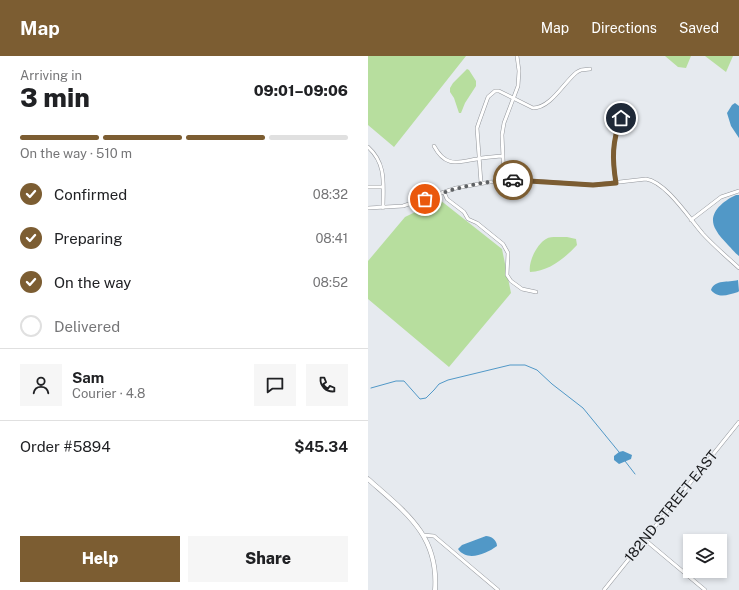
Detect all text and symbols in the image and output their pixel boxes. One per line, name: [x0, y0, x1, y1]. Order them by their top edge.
text: Map: [20, 17, 60, 39]
text: Map: [541, 20, 569, 36]
text: Directions: [591, 20, 657, 36]
text: Saved: [679, 20, 719, 36]
text: Arriving in: [20, 68, 82, 83]
text: 3 min: [20, 82, 90, 113]
text: 09:01–09:06: [254, 82, 348, 99]
pin: [604, 101, 638, 135]
icon: home: [610, 107, 632, 129]
text: On the way · 510 m: [20, 146, 132, 161]
courier: [493, 160, 533, 200]
icon: car: [502, 169, 524, 191]
pin: [408, 182, 442, 216]
icon: check: [20, 183, 42, 205]
text: Confirmed: [54, 186, 127, 203]
text: 08:32: [313, 187, 348, 202]
icon: bag: [414, 188, 436, 210]
icon: check: [20, 227, 42, 249]
text: Preparing: [54, 230, 123, 247]
text: 08:41: [315, 231, 348, 246]
icon: check: [20, 271, 42, 293]
text: On the way: [54, 274, 131, 291]
text: 08:52: [313, 275, 348, 290]
text: Delivered: [54, 318, 120, 335]
button: person: [20, 364, 62, 406]
button: chat: [254, 364, 296, 406]
button: phone: [306, 364, 348, 406]
text: Sam: [72, 369, 104, 386]
text: Courier · 4.8: [72, 386, 145, 401]
text: Order #5894: [20, 438, 111, 455]
text: $45.34: [294, 438, 348, 455]
street label: 182ND STREET EAST: [621, 447, 721, 565]
map controls: [683, 534, 727, 578]
button: layers: [683, 534, 727, 578]
button: Help: [20, 536, 180, 582]
button: Share: [188, 536, 348, 582]

